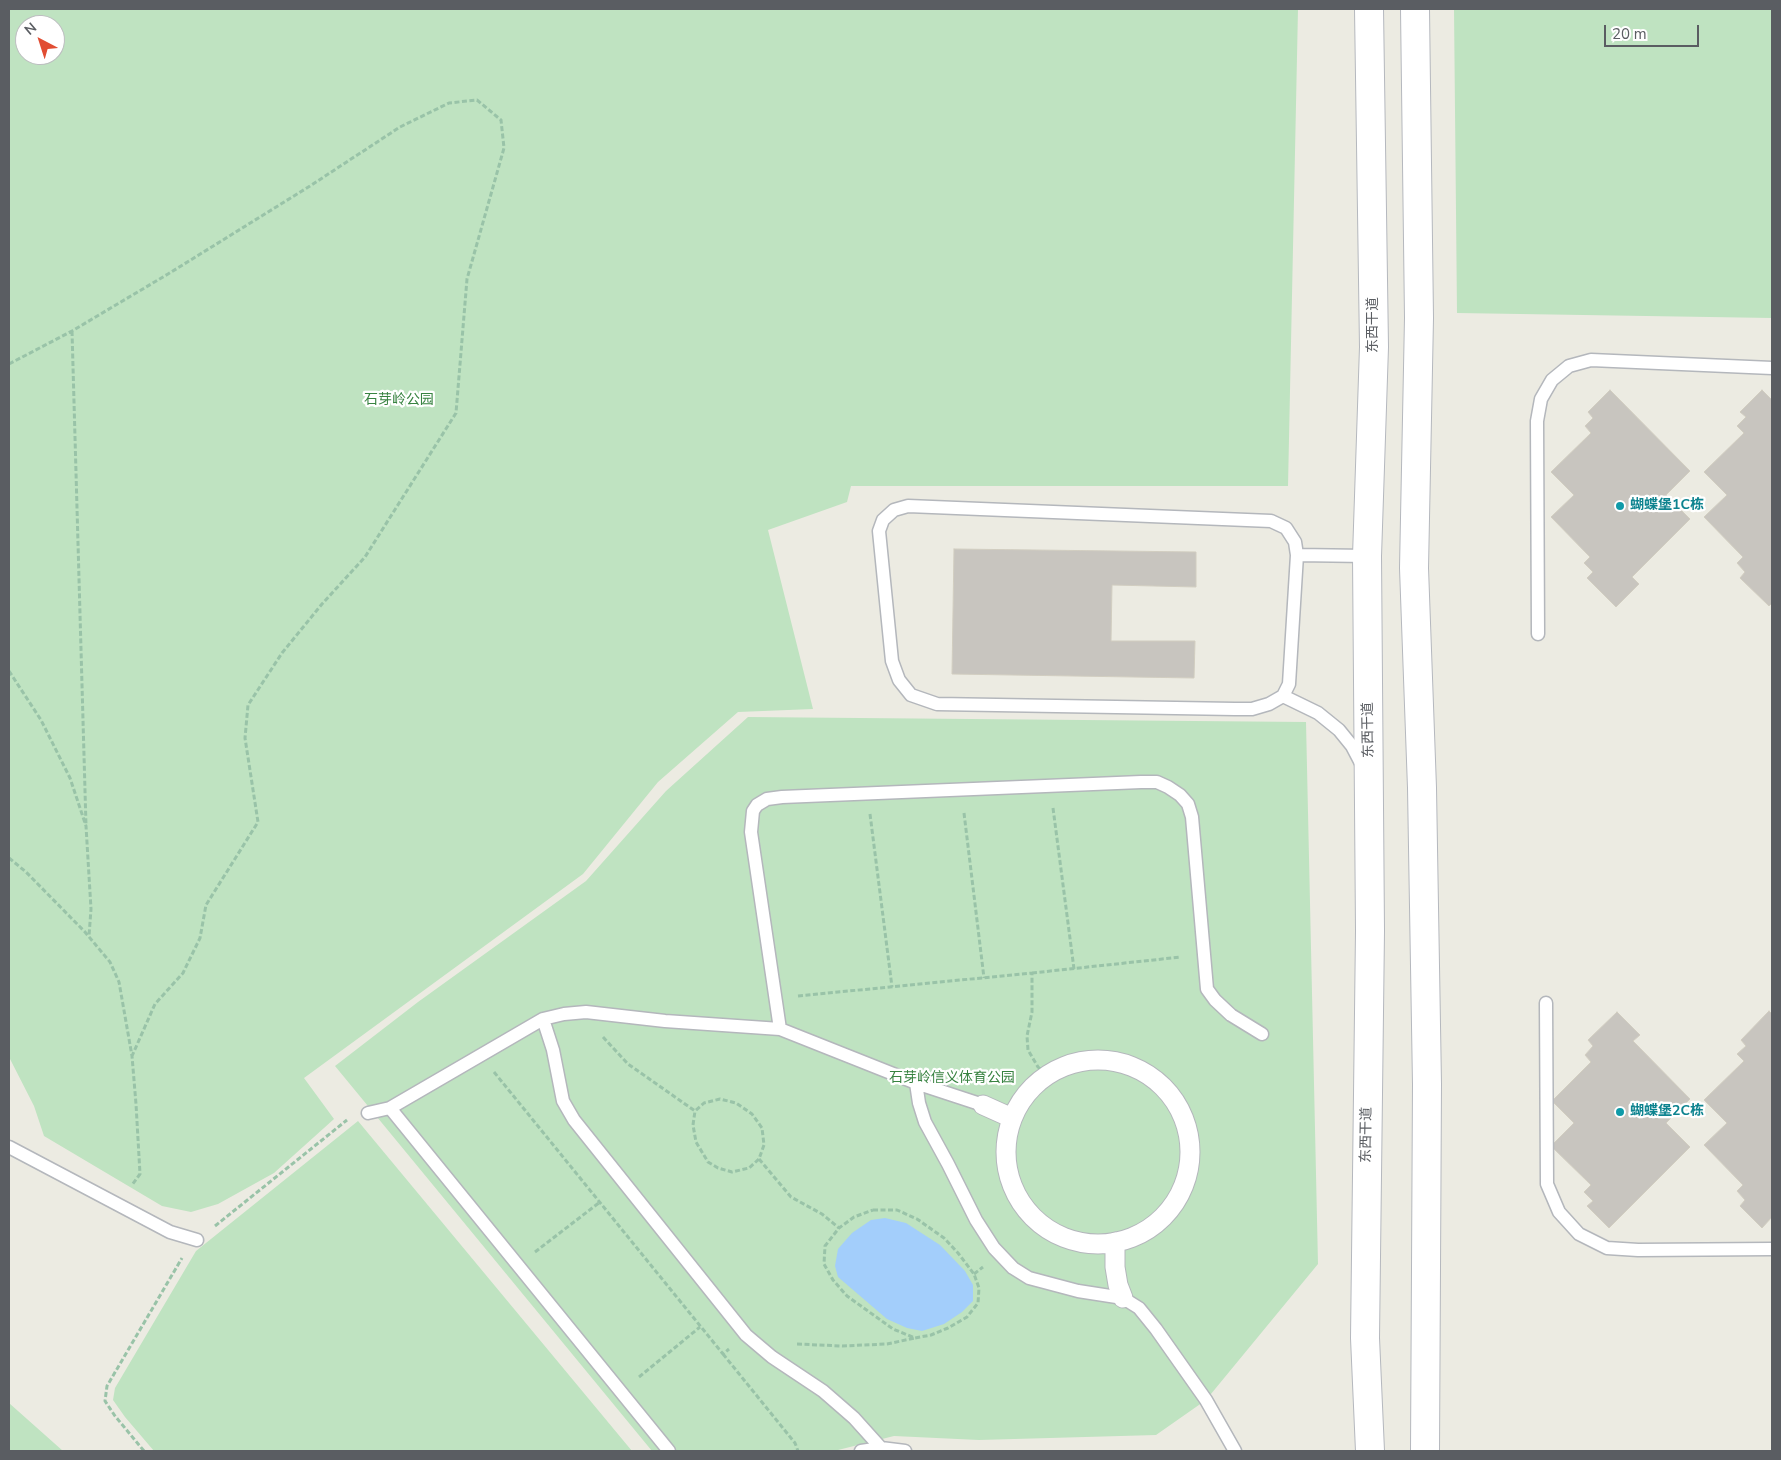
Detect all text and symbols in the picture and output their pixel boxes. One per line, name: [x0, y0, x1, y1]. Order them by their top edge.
north arrow: [15, 15, 65, 65]
scale bar: [1606, 15, 1701, 47]
text: N: [21, 18, 41, 40]
text: 20 m: [1612, 24, 1647, 44]
street label: 东西干道: [1366, 297, 1382, 353]
park label: 石芽岭公园: [364, 393, 434, 409]
place label: 蝴蝶堡1C栋: [1630, 498, 1704, 514]
marker: 蝴蝶堡1C栋: [1614, 500, 1626, 512]
street label: 东西干道: [1360, 702, 1378, 758]
park label: 石芽岭信义体育公园: [889, 1071, 1015, 1087]
place label: 蝴蝶堡2C栋: [1630, 1104, 1704, 1120]
marker: 蝴蝶堡2C栋: [1614, 1106, 1626, 1118]
street label: 东西干道: [1358, 1107, 1376, 1163]

